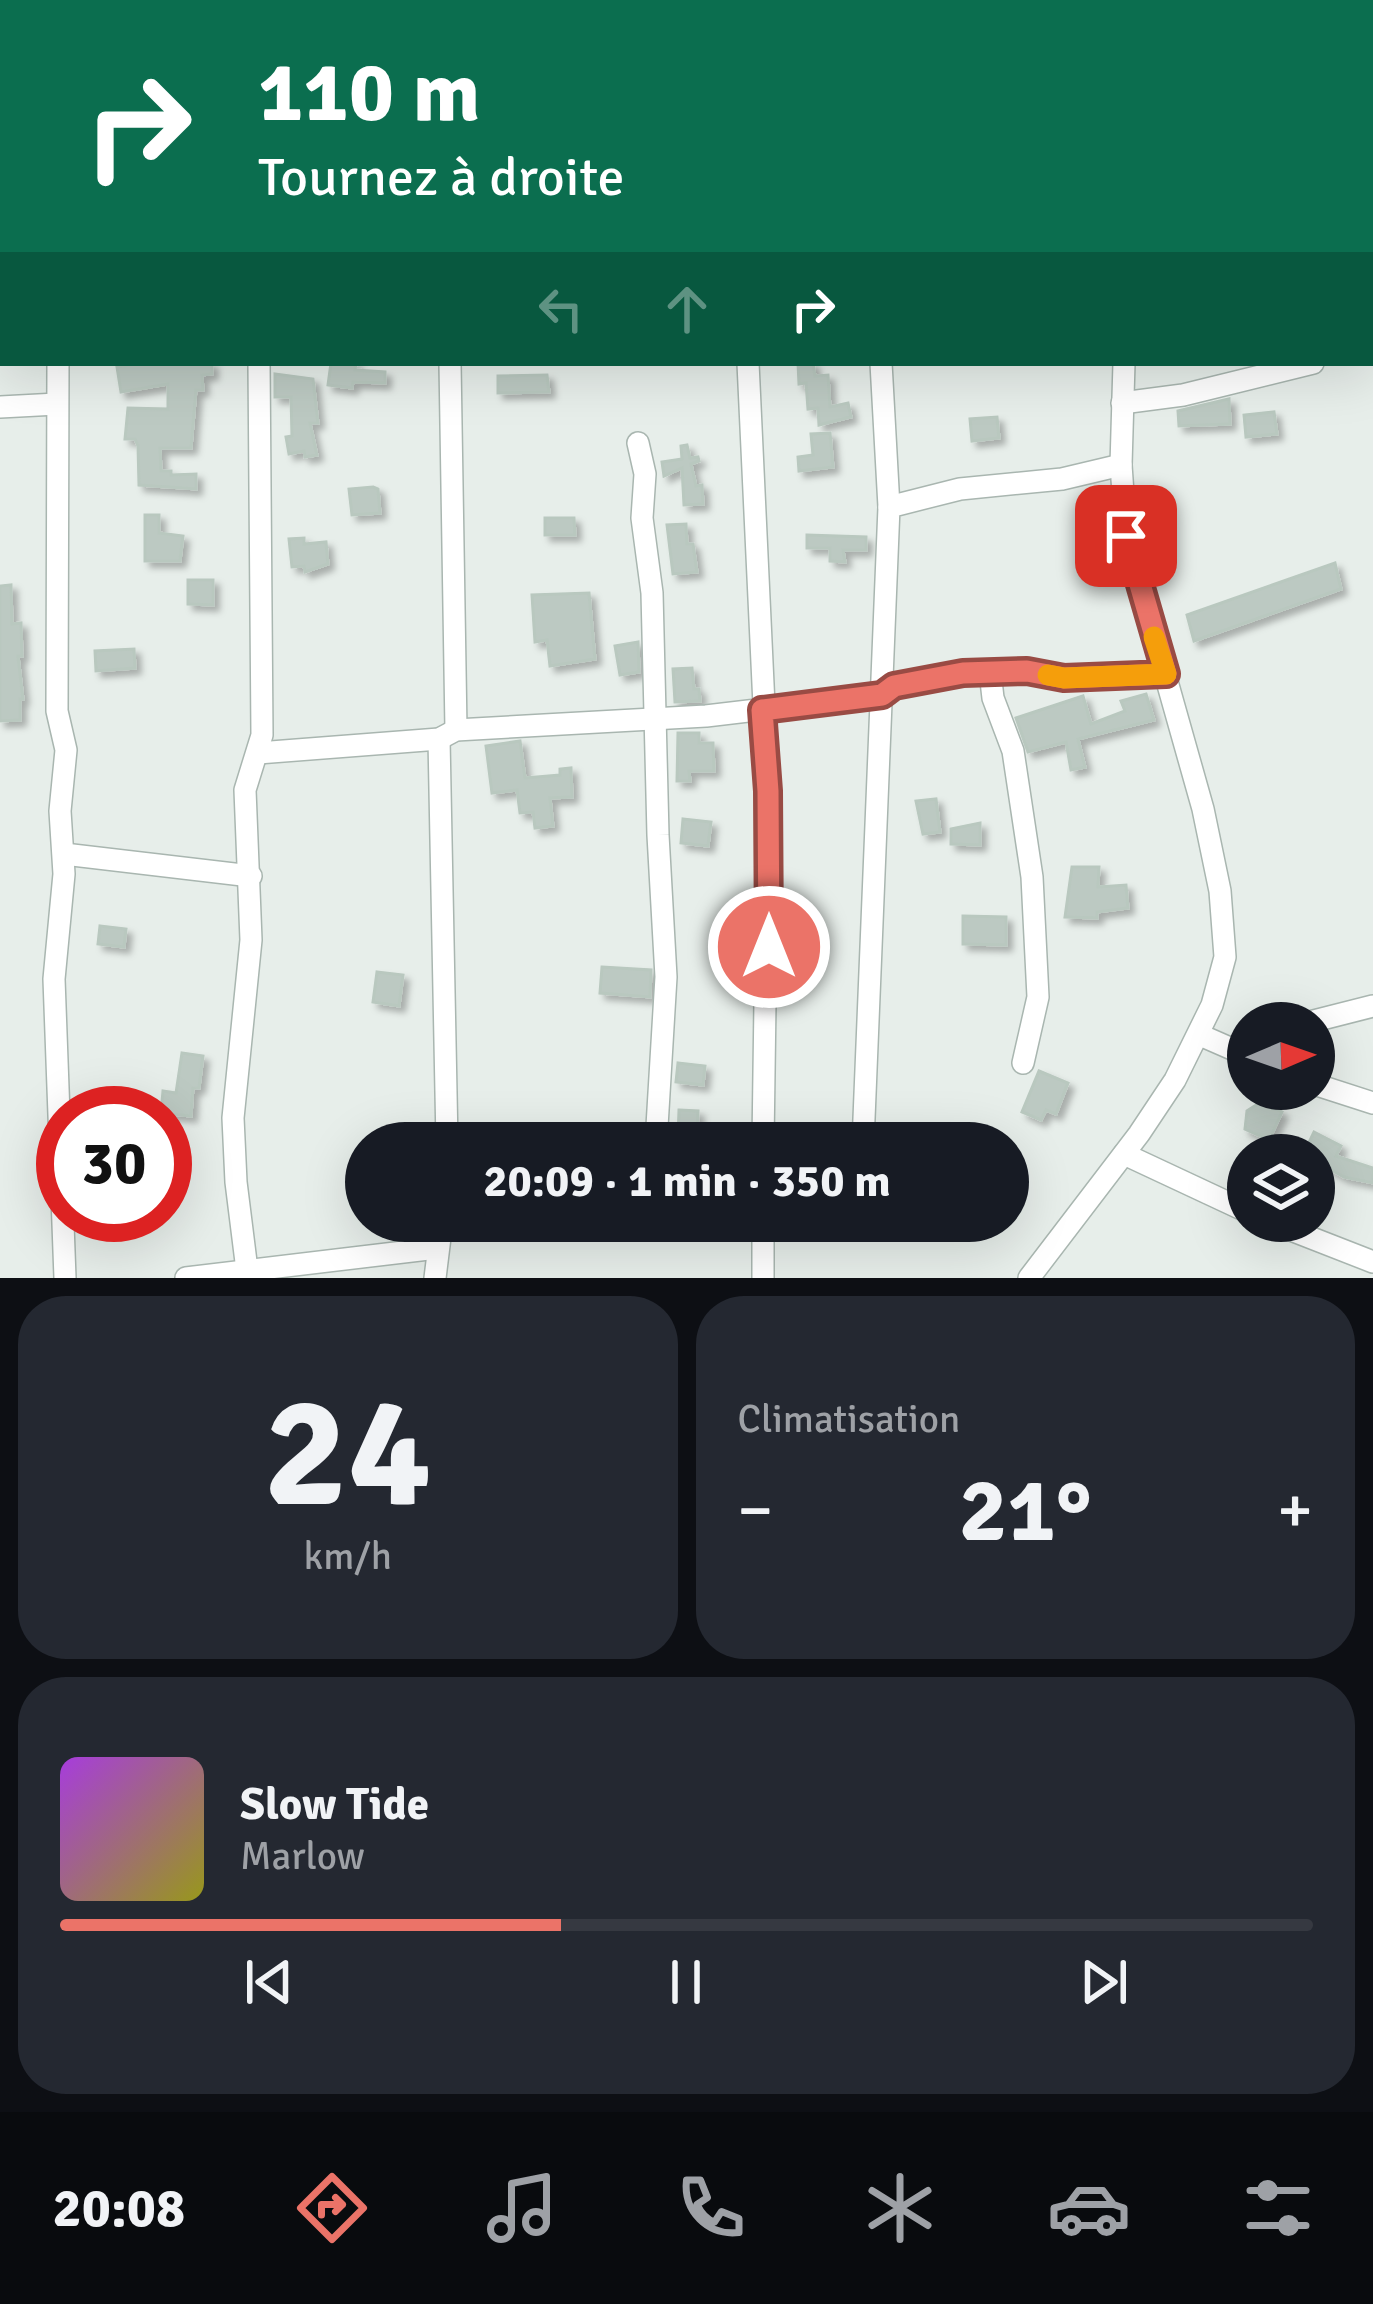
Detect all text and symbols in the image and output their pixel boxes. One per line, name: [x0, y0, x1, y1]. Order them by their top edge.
text: 110 m: [258, 41, 480, 145]
icon: right: [60, 48, 216, 204]
text: Tournez à droite: [258, 144, 625, 211]
icon: left: [528, 276, 594, 342]
icon: ahead: [654, 276, 720, 342]
icon: right: [780, 276, 846, 342]
pin: [1075, 485, 1177, 587]
icon: arrive: [1093, 503, 1159, 569]
position arrow: [706, 884, 832, 1010]
north arrow: [1227, 1002, 1335, 1110]
map controls: [1227, 1002, 1335, 1242]
speed limit sign: 30: [36, 1086, 192, 1242]
button: layers: [1227, 1134, 1335, 1242]
text: 20:09 · 1 min · 350 m: [483, 1154, 891, 1209]
text: 24: [264, 1357, 432, 1550]
text: Climatisation: [738, 1395, 960, 1443]
text: 21°: [959, 1455, 1092, 1566]
text: −: [738, 1470, 773, 1551]
text: +: [1277, 1470, 1313, 1551]
text: km/h: [304, 1532, 392, 1580]
text: Slow Tide: [240, 1777, 429, 1832]
text: Marlow: [240, 1832, 365, 1880]
icon: previous: [236, 1949, 302, 2015]
icon: pause: [653, 1949, 719, 2015]
icon: next: [1071, 1949, 1137, 2015]
icon: directions: [290, 2166, 374, 2250]
icon: music: [480, 2166, 564, 2250]
icon: phone: [669, 2166, 753, 2250]
icon: climate: [858, 2166, 942, 2250]
icon: car: [1047, 2166, 1131, 2250]
icon: filters: [1236, 2166, 1320, 2250]
text: 20:08: [53, 2175, 185, 2242]

